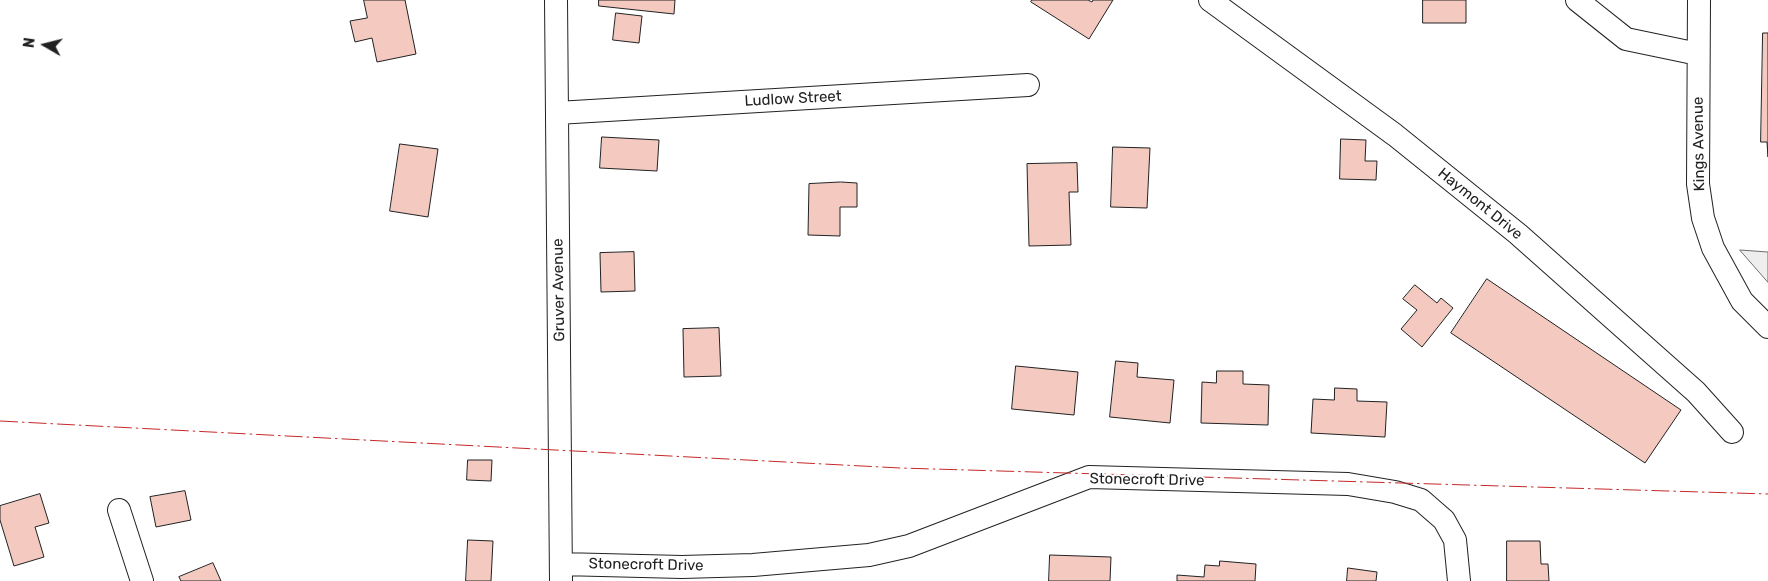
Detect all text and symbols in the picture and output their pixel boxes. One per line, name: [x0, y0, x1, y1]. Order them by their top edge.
north arrow: [20, 20, 70, 70]
text: N: [21, 37, 39, 49]
street label: Ludlow Street: [744, 87, 842, 111]
street label: Kings Avenue: [1689, 97, 1709, 191]
street label: Haymont Drive: [1434, 164, 1526, 244]
street label: Gruver Avenue: [549, 238, 569, 342]
street label: Stonecroft Drive: [1089, 470, 1205, 490]
street label: Stonecroft Drive: [588, 555, 704, 575]

